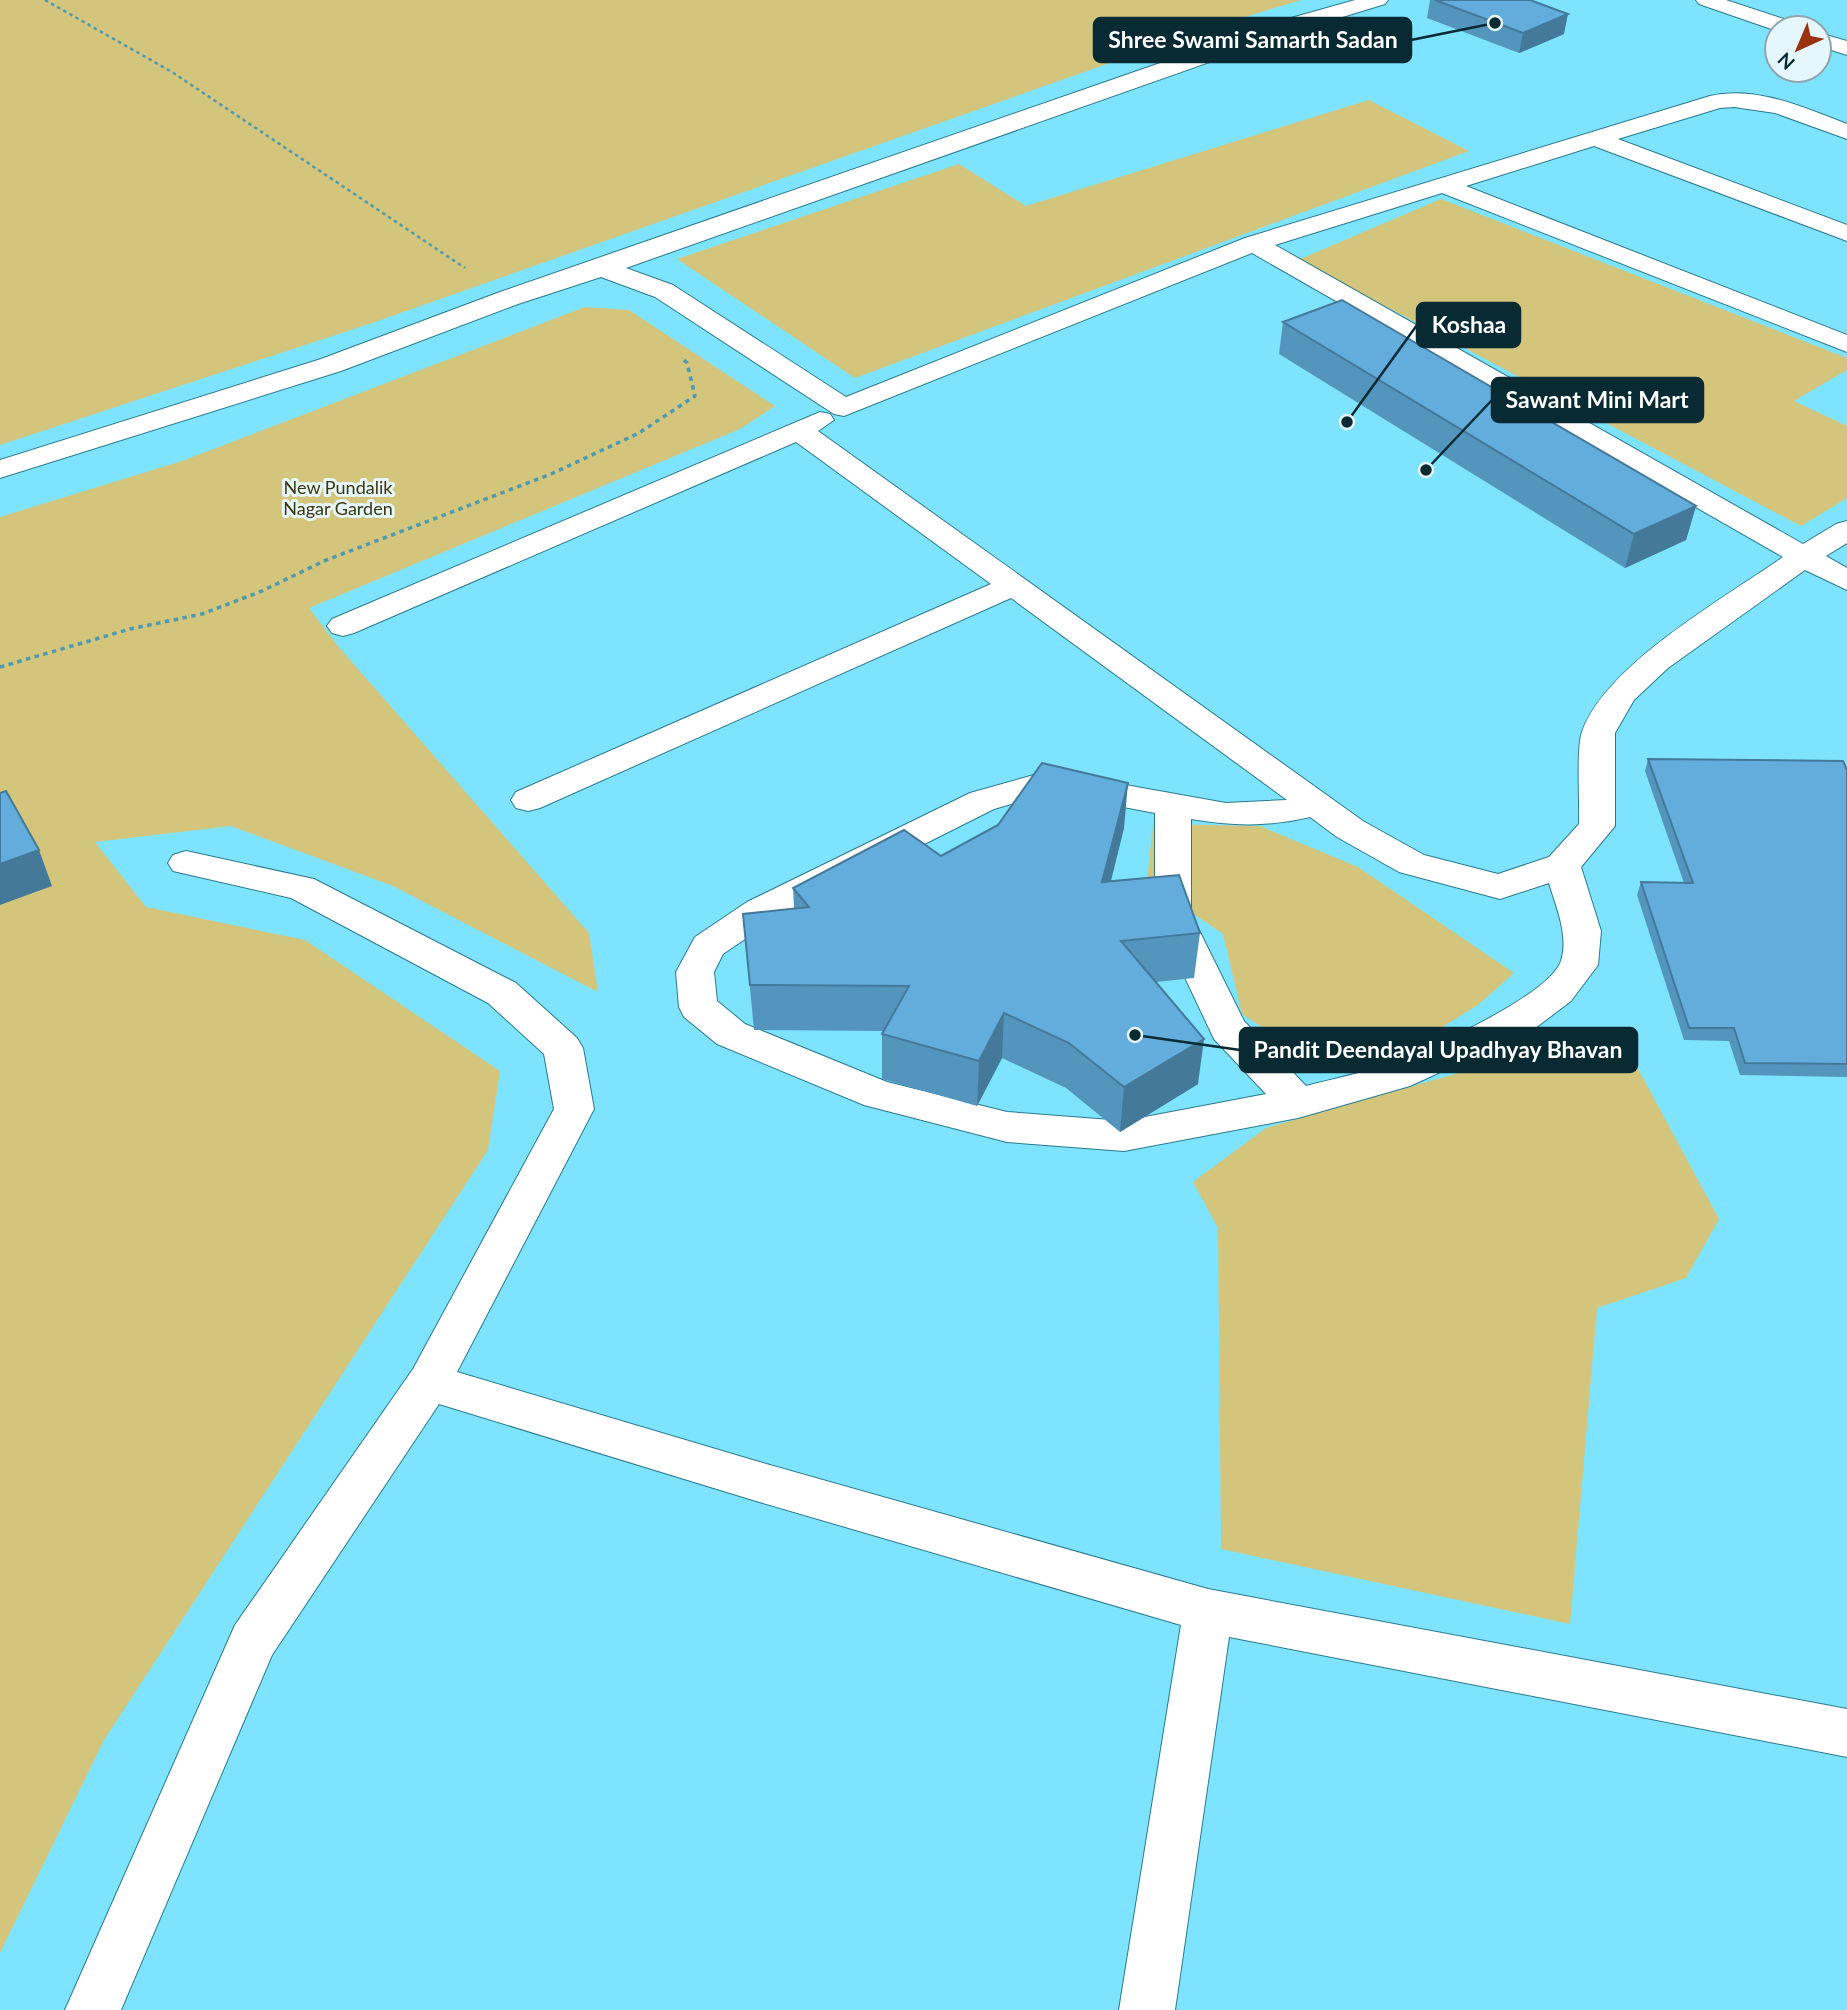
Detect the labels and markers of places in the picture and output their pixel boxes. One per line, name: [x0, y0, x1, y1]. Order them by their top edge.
callout: Shree Swami Samarth Sadan: [1094, 18, 1411, 62]
callout: Koshaa: [1417, 303, 1520, 347]
callout: Sawant Mini Mart: [1492, 378, 1703, 422]
callout: Pandit Deendayal Upadhyay Bhavan: [1240, 1028, 1637, 1072]

